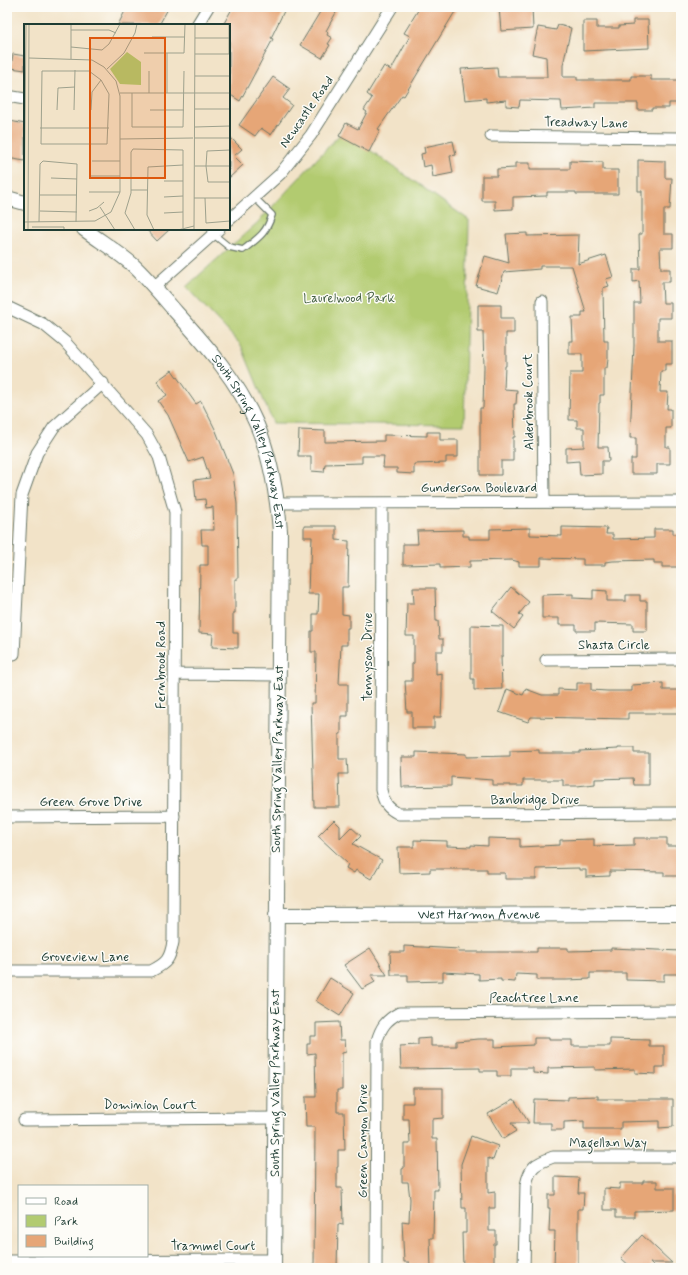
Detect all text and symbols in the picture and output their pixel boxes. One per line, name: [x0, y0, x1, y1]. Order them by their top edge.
inset map: [24, 24, 230, 230]
street label: Newcastle Road: [276, 73, 338, 151]
street label: Treadway Lane: [544, 114, 628, 132]
park label: Laurelwood Park: [303, 290, 395, 307]
street label: South Spring Valley Parkway East: [208, 351, 288, 530]
street label: Alderbrook Court: [520, 353, 538, 451]
street label: Gunderson Boulevard: [421, 480, 537, 497]
street label: Tennyson Drive: [360, 613, 377, 701]
street label: Fernbrook Road: [153, 621, 170, 709]
street label: Shasta Circle: [578, 637, 650, 654]
street label: South Spring Valley Parkway East: [268, 665, 290, 853]
street label: Banbridge Drive: [491, 792, 580, 810]
street label: Green Grove Drive: [39, 794, 143, 811]
street label: West Harmon Avenue: [418, 906, 540, 923]
street label: Groveview Lane: [41, 949, 129, 966]
street label: South Spring Valley Parkway East: [267, 989, 286, 1177]
street label: Peachtree Lane: [489, 990, 579, 1007]
street label: Green Canyon Drive: [355, 1084, 372, 1198]
street label: Dominion Court: [103, 1097, 197, 1114]
street label: Magellan Way: [569, 1135, 647, 1154]
legend: [18, 1185, 148, 1257]
text: Road: [54, 1194, 78, 1210]
text: Park: [54, 1214, 78, 1230]
text: Building: [54, 1234, 94, 1251]
street label: Trammel Court: [171, 1238, 255, 1255]

